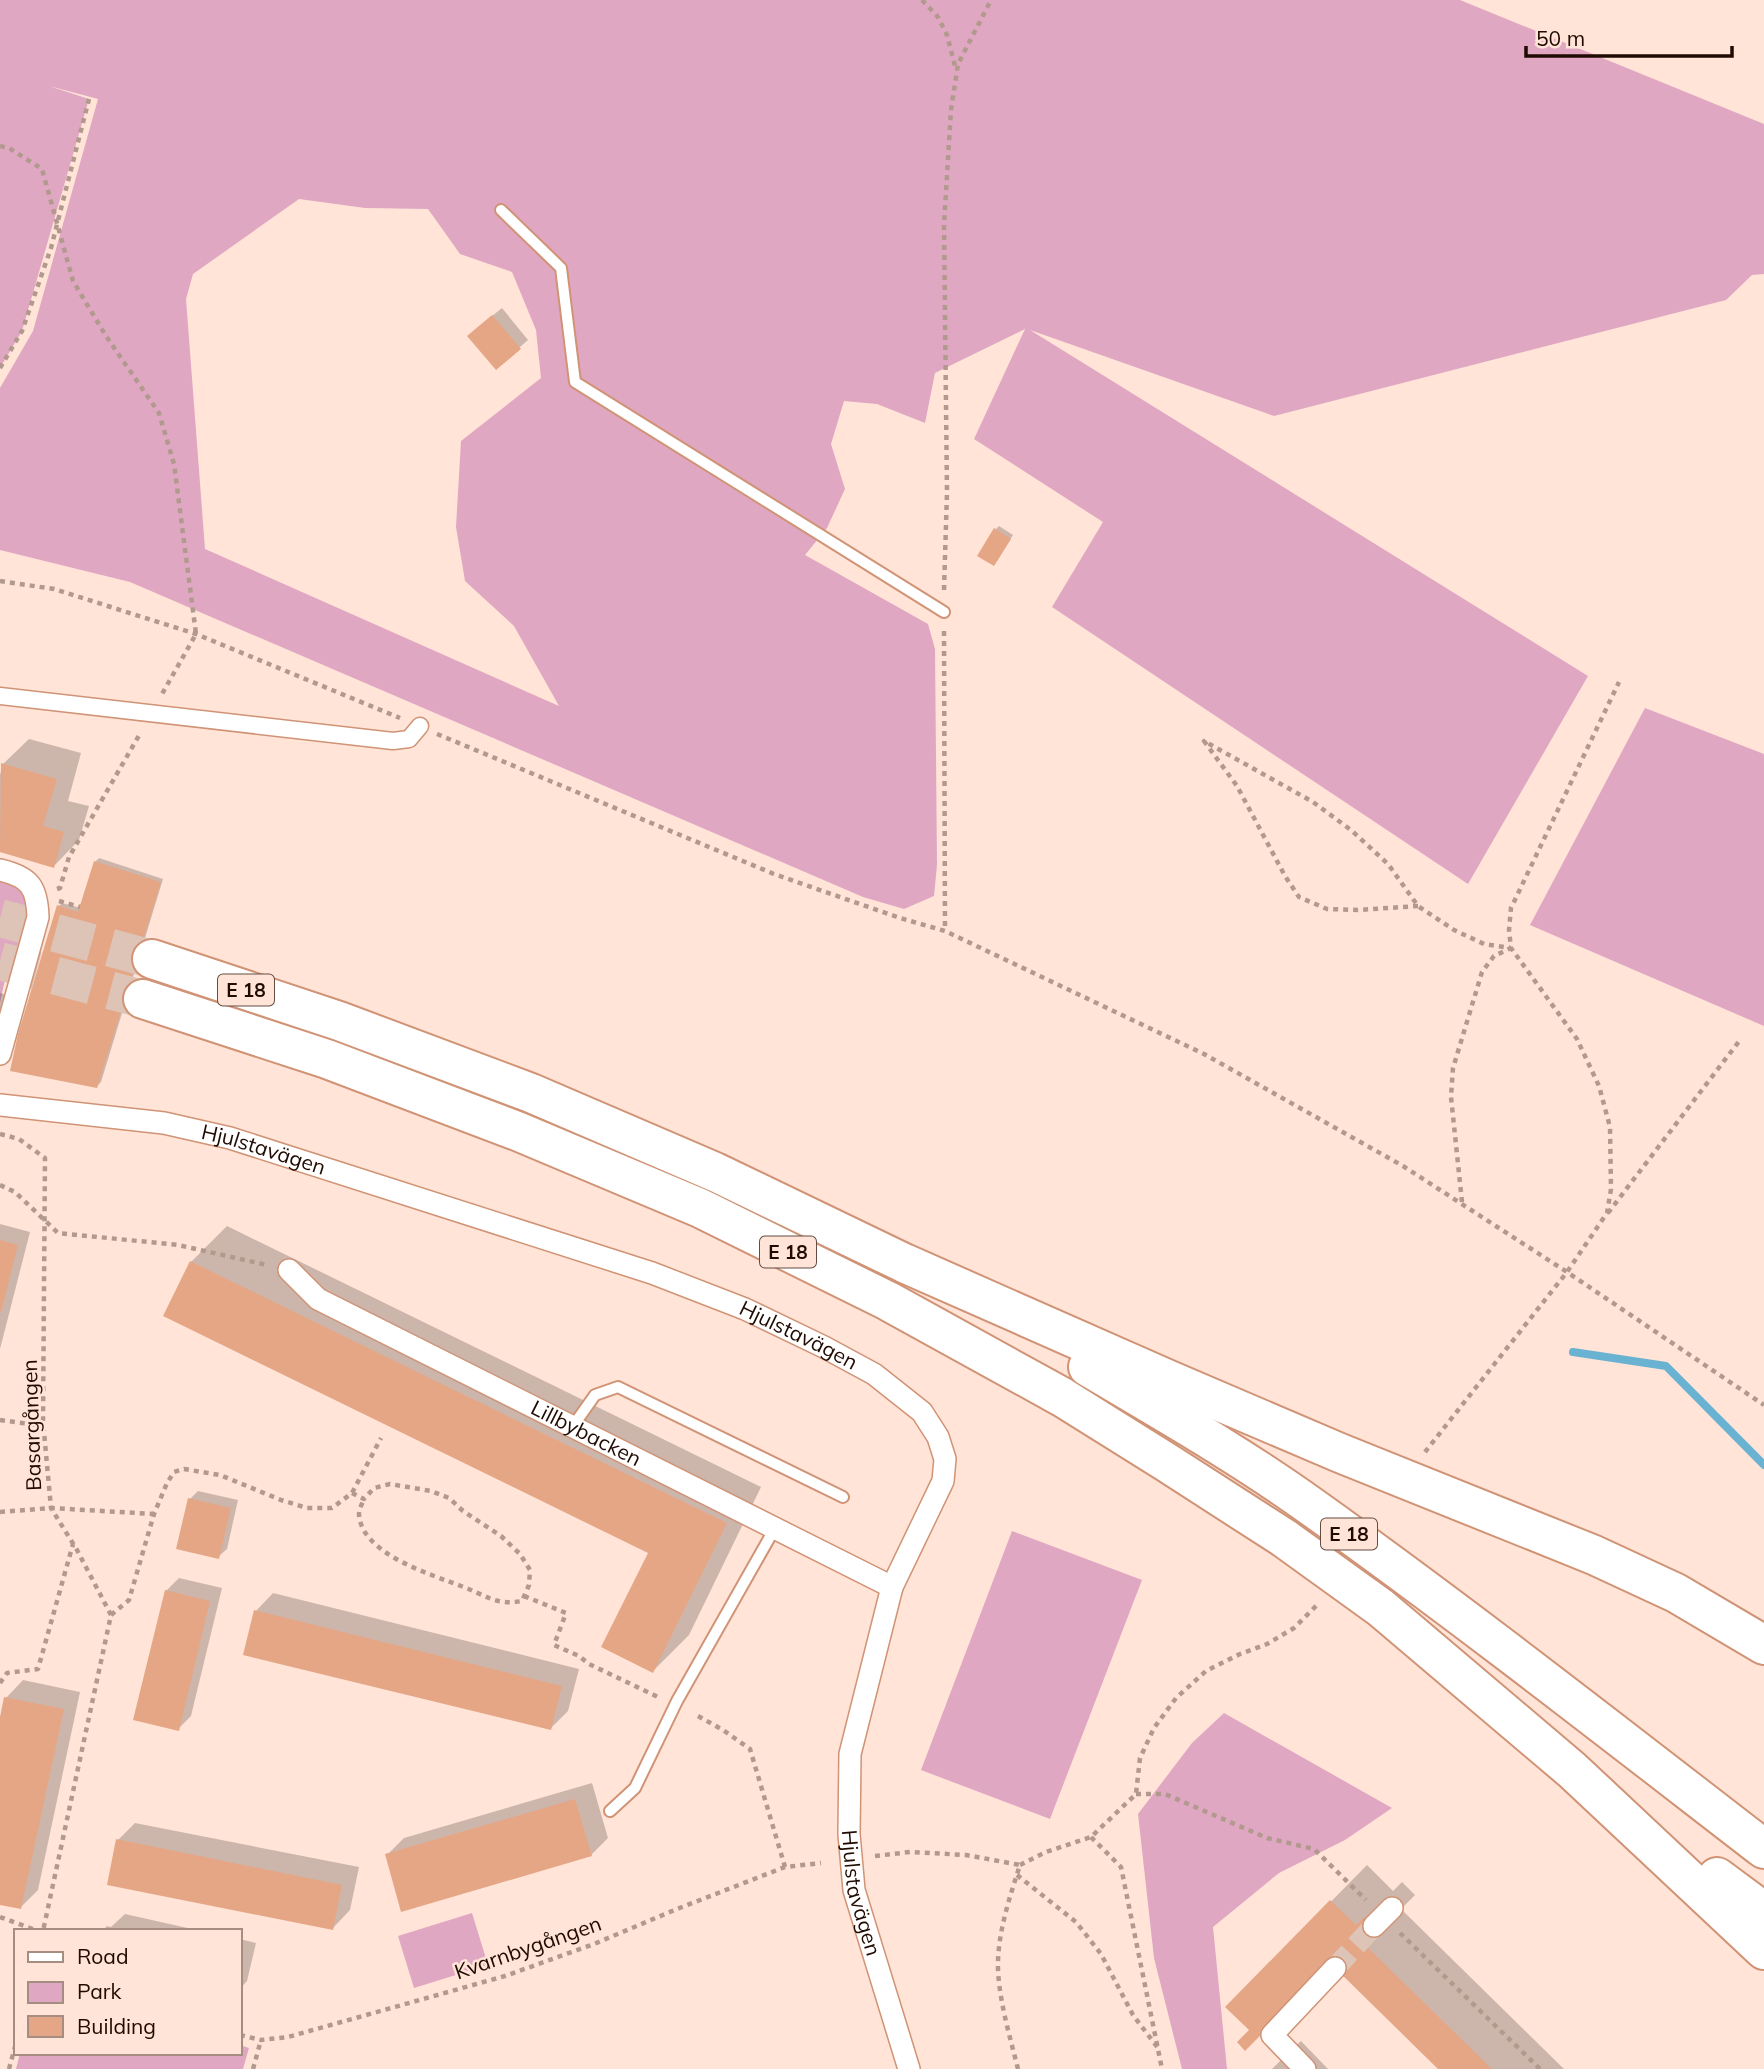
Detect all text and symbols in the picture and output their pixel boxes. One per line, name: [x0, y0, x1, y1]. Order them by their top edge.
scale bar: [1526, 14, 1732, 58]
text: 50 m: [1536, 25, 1585, 51]
road number: E 18: [218, 974, 274, 1006]
street label: Hjulstavägen: [199, 1118, 329, 1180]
road number: E 18: [760, 1236, 816, 1268]
street label: Hjulstavägen: [736, 1294, 862, 1375]
street label: Basargången: [16, 1359, 46, 1491]
street label: Lillbybacken: [527, 1394, 646, 1471]
road number: E 18: [1321, 1518, 1377, 1550]
street label: Hjulstavägen: [837, 1829, 887, 1959]
street label: Kvarnbygången: [451, 1910, 605, 1984]
legend: [14, 1929, 242, 2055]
text: Road: [77, 1943, 128, 1969]
text: Park: [77, 1978, 121, 2004]
text: Building: [77, 2013, 156, 2039]

